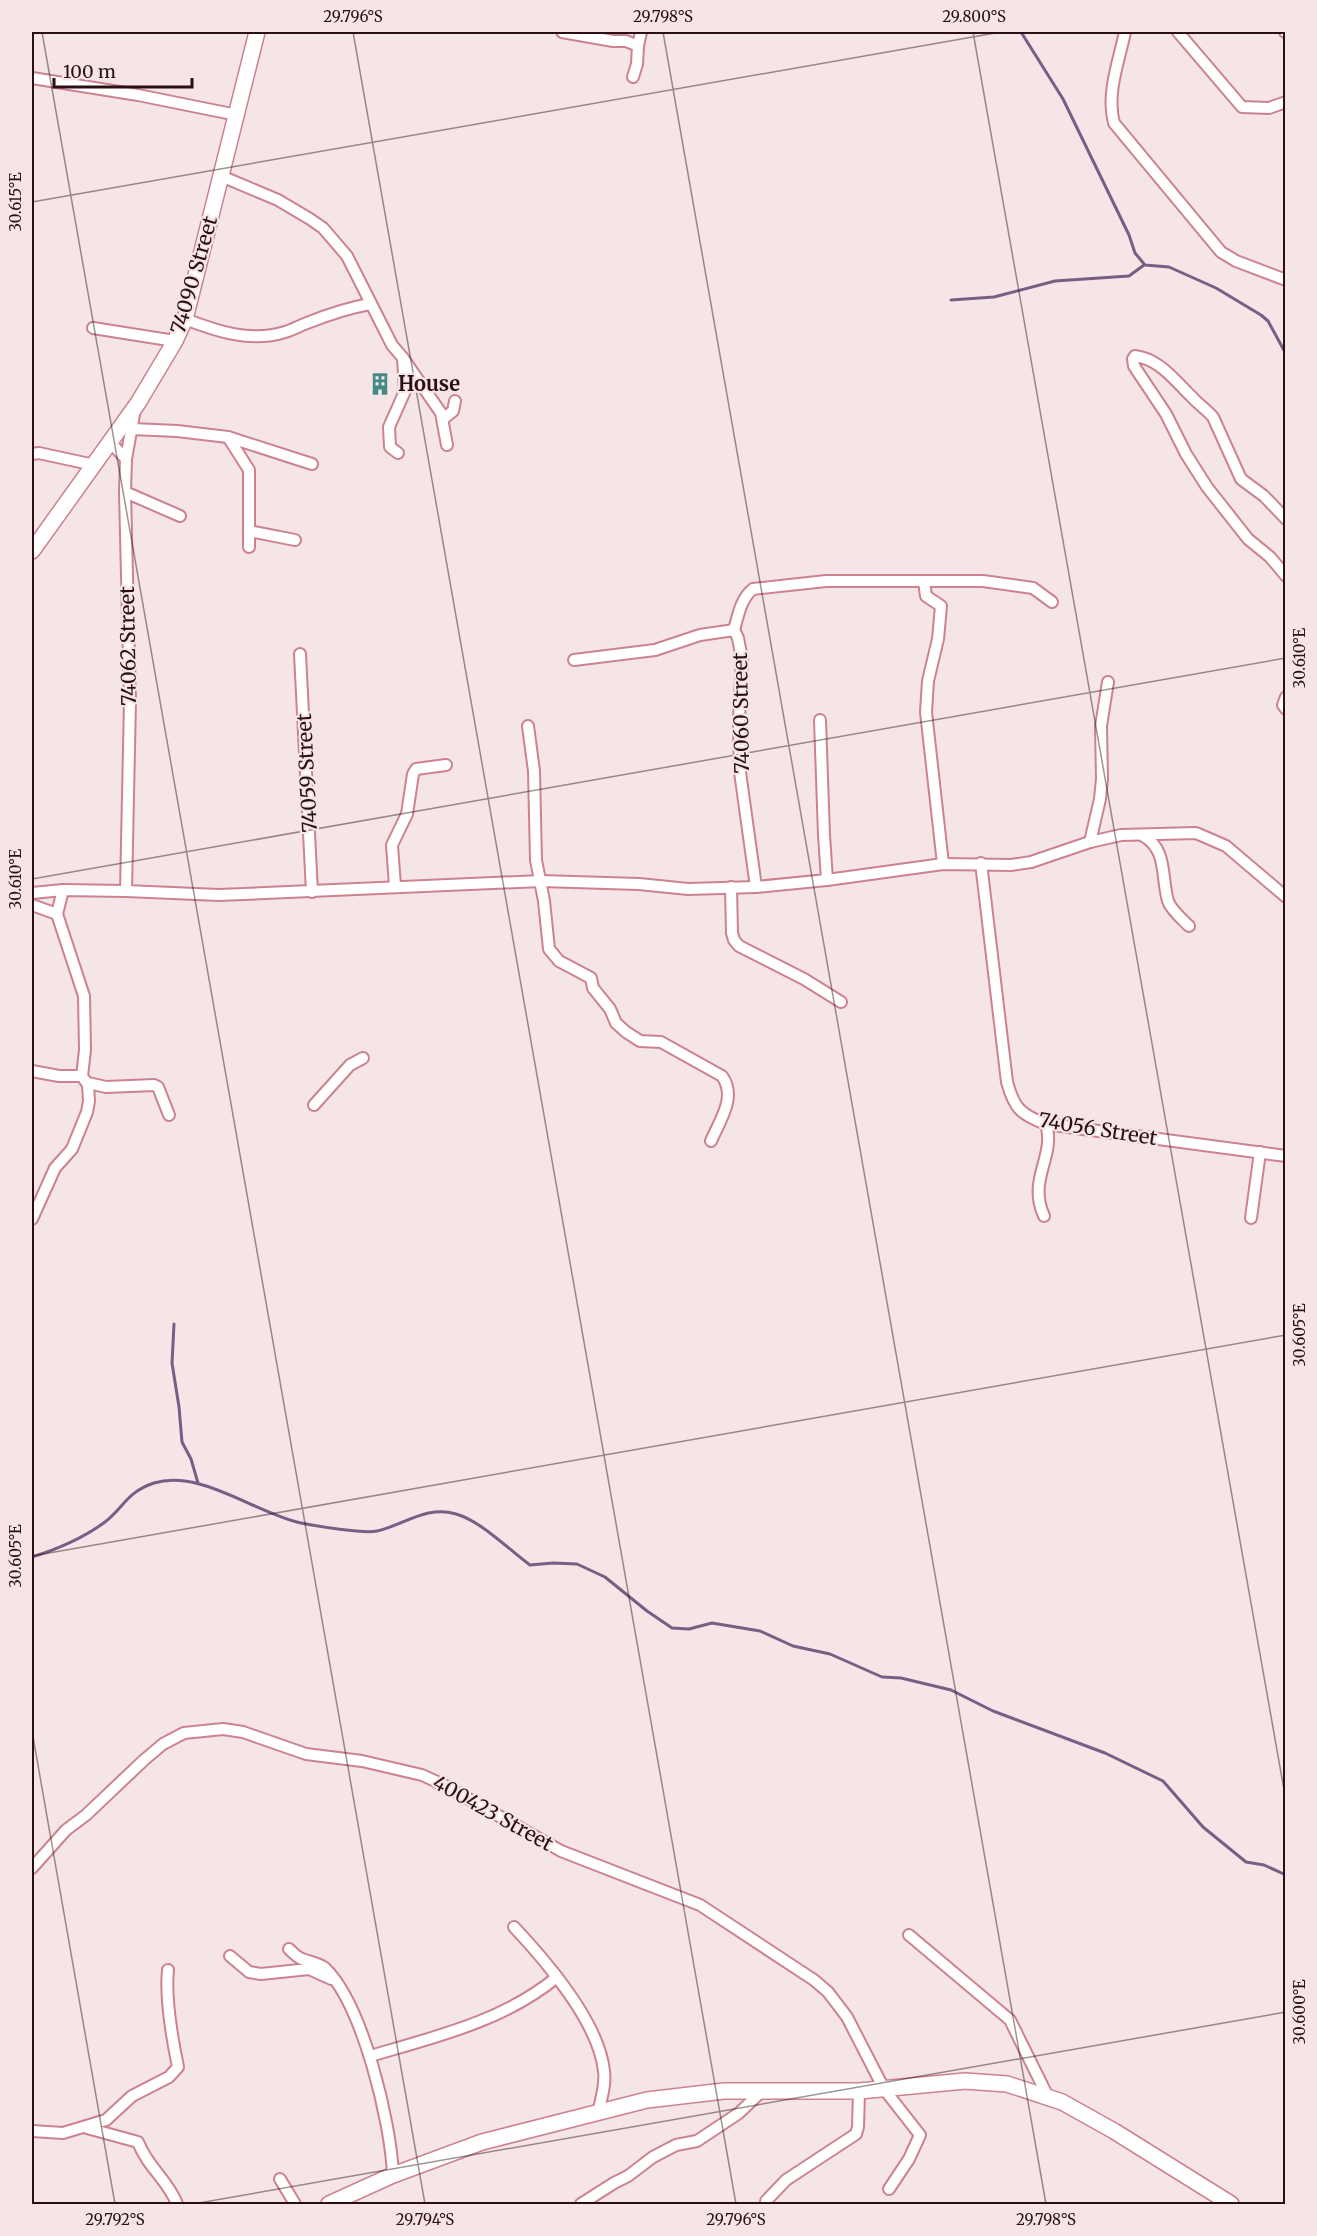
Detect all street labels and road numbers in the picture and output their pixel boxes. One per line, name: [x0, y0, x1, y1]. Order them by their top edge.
street label: 74090 Street: [165, 213, 222, 337]
street label: 74062 Street: [114, 586, 141, 706]
street label: 74060 Street: [727, 652, 754, 774]
street label: 74059 Street: [291, 713, 322, 833]
street label: 74056 Street: [1037, 1107, 1159, 1150]
street label: 400423 Street: [429, 1769, 558, 1856]

